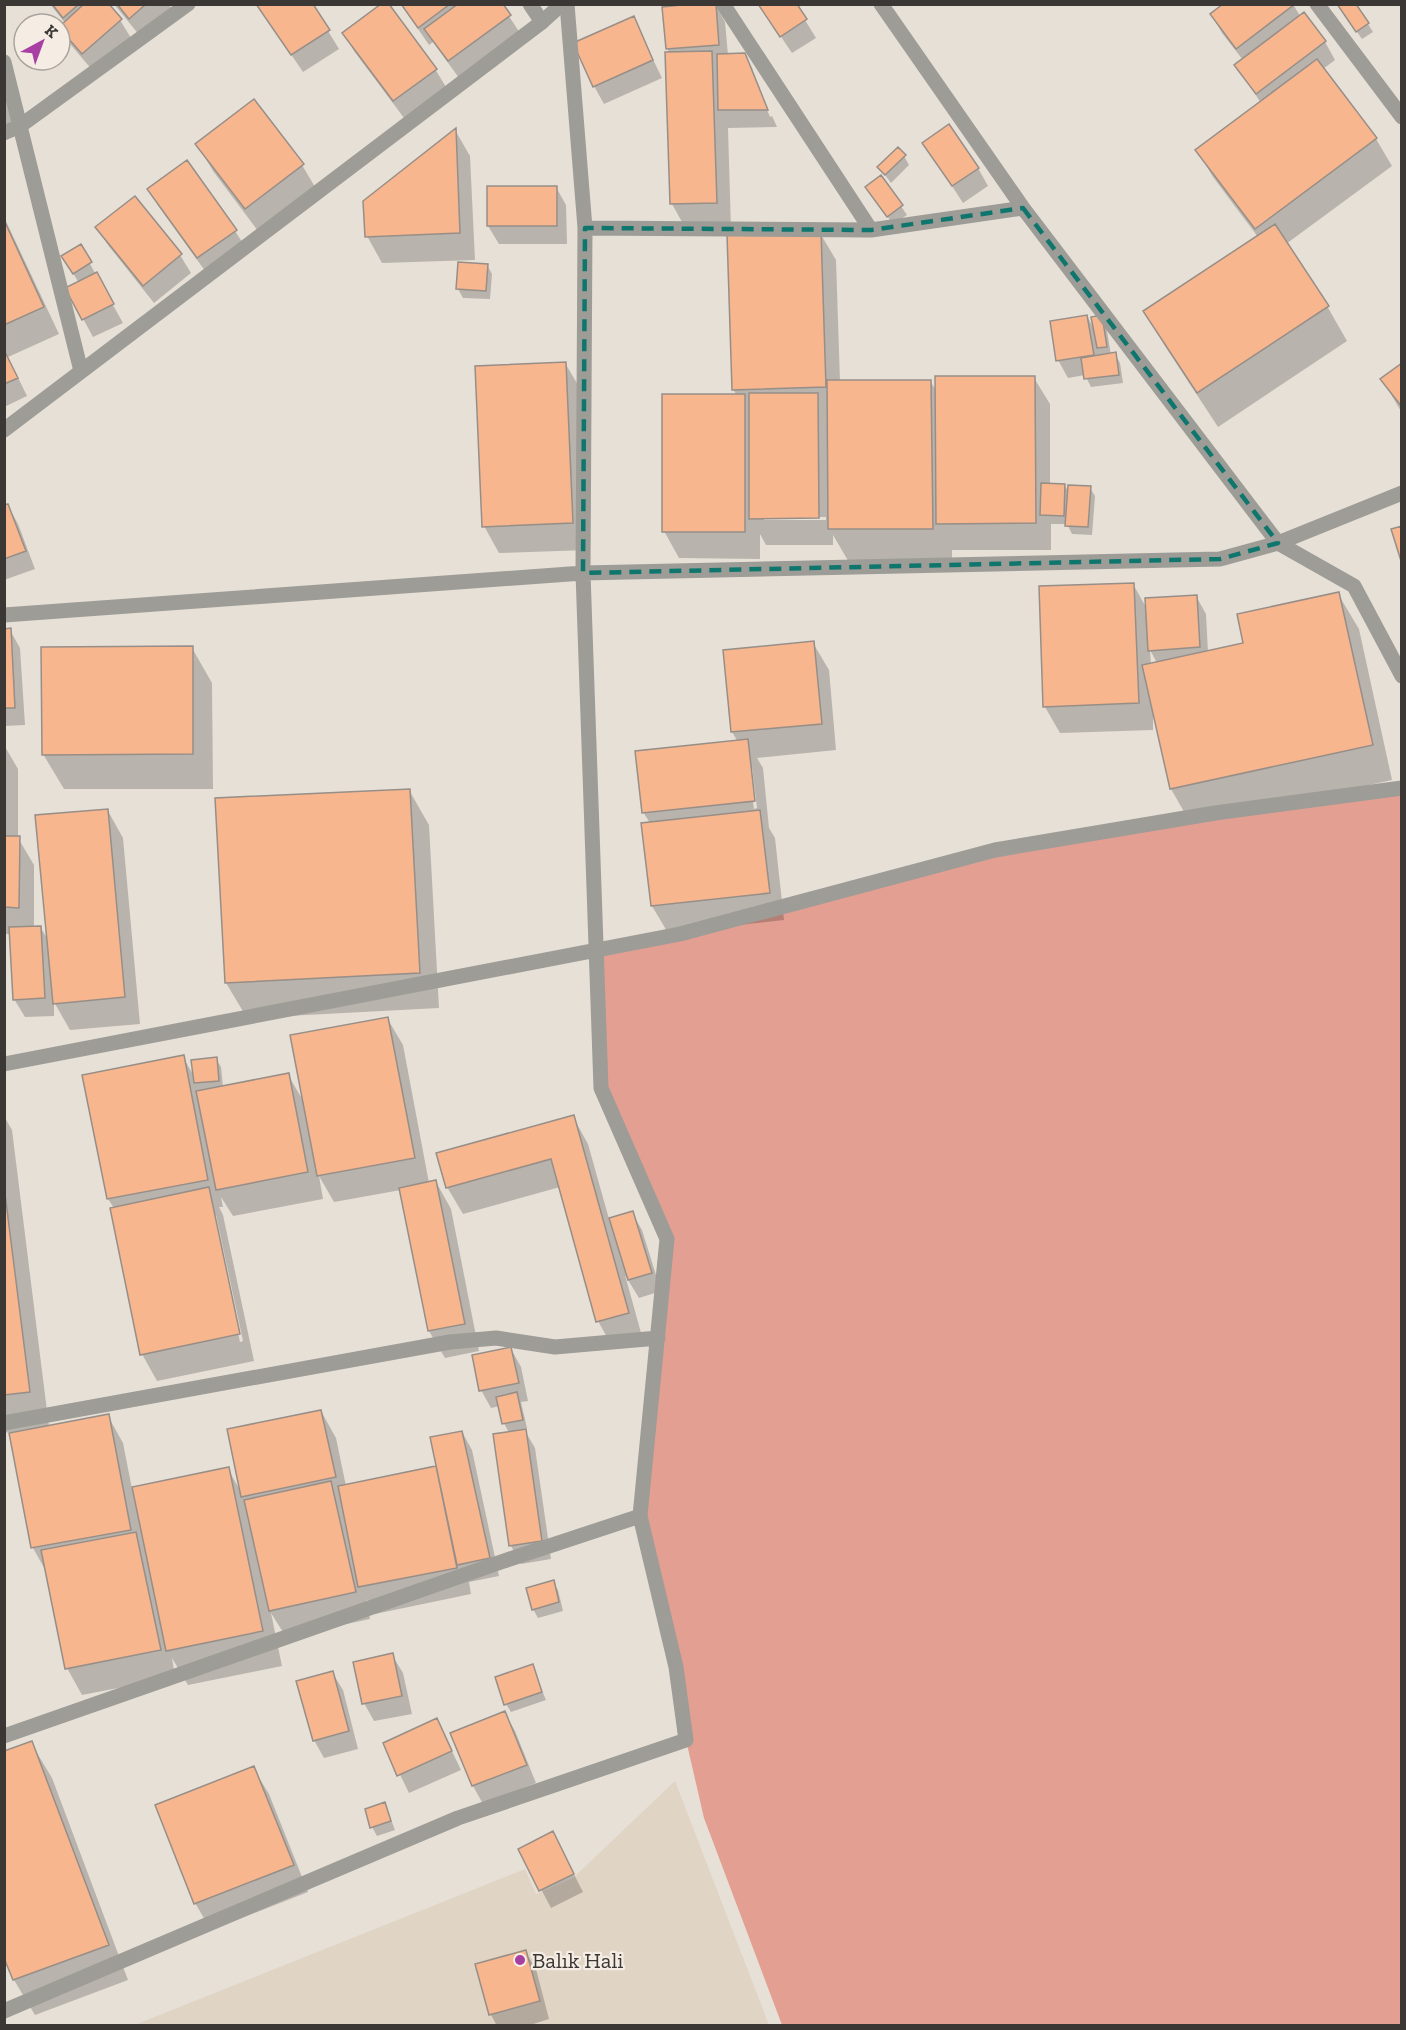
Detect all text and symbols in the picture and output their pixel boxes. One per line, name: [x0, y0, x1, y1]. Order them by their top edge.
north arrow: [12, 12, 72, 72]
text: K: [41, 20, 62, 42]
place label: Balık Hali: [532, 1947, 623, 1974]
marker: Balık Hali: [513, 1953, 527, 1967]

